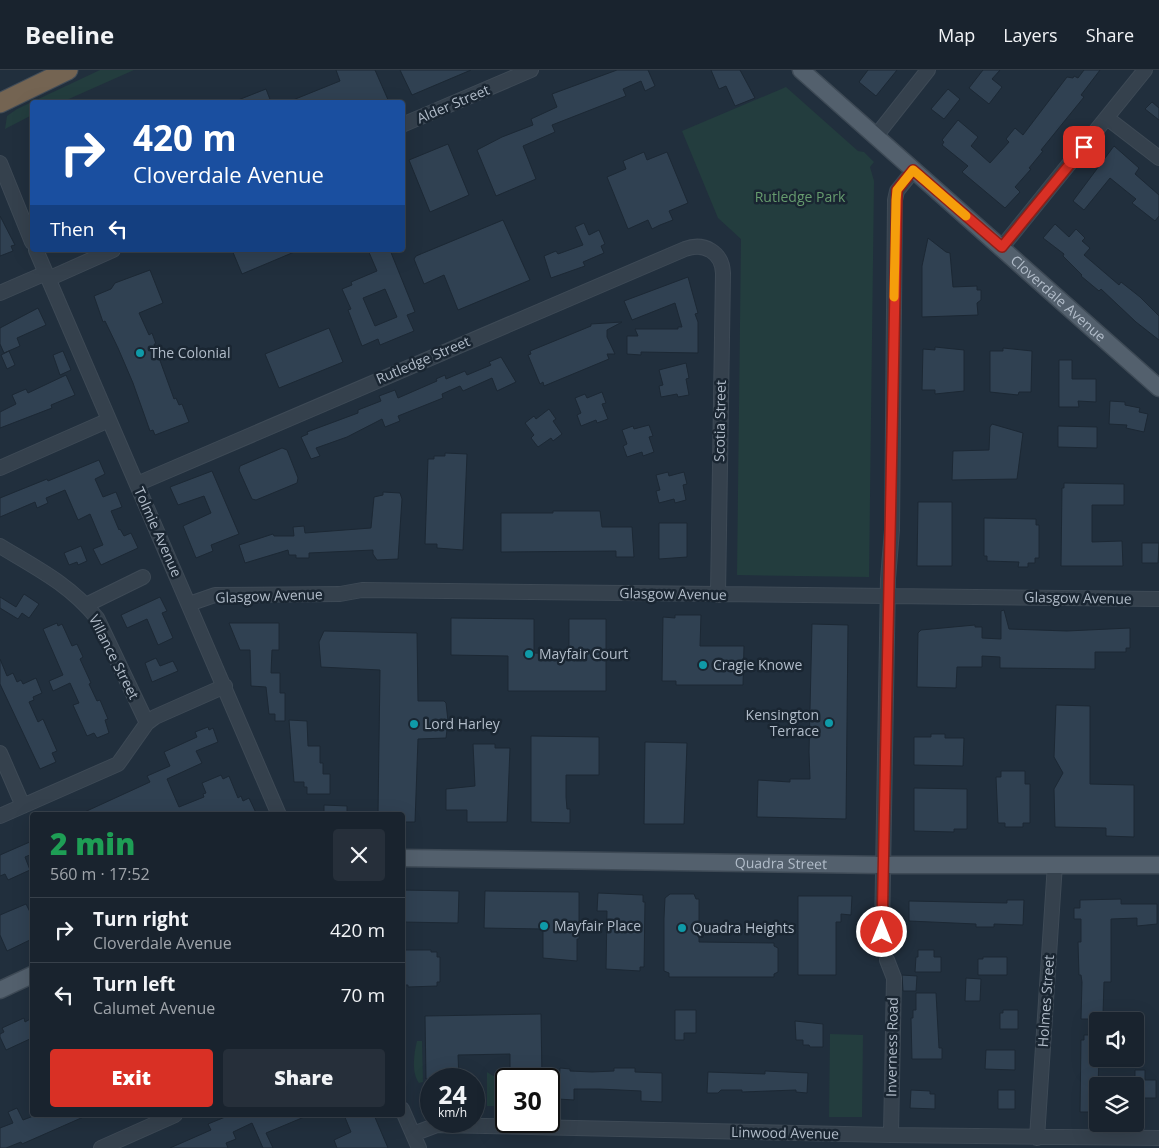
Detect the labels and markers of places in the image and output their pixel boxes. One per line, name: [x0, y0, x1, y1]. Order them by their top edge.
pin: [1063, 126, 1105, 168]
place label: The Colonial: [150, 343, 230, 362]
marker: The Colonial: [134, 347, 146, 359]
place label: Mayfair Court: [539, 644, 628, 663]
marker: Mayfair Court: [523, 648, 535, 660]
place label: Cragie Knowe: [713, 655, 802, 674]
marker: Cragie Knowe: [697, 659, 709, 671]
place label: Kensington Terrace: [746, 705, 819, 740]
place label: Lord Harley: [424, 714, 501, 733]
marker: Kensington Terrace: [823, 717, 835, 729]
marker: Lord Harley: [408, 718, 420, 730]
place label: Mayfair Place: [554, 916, 641, 935]
place label: Quadra Heights: [692, 918, 795, 937]
marker: Mayfair Place: [538, 920, 550, 932]
marker: Quadra Heights: [676, 922, 688, 934]

